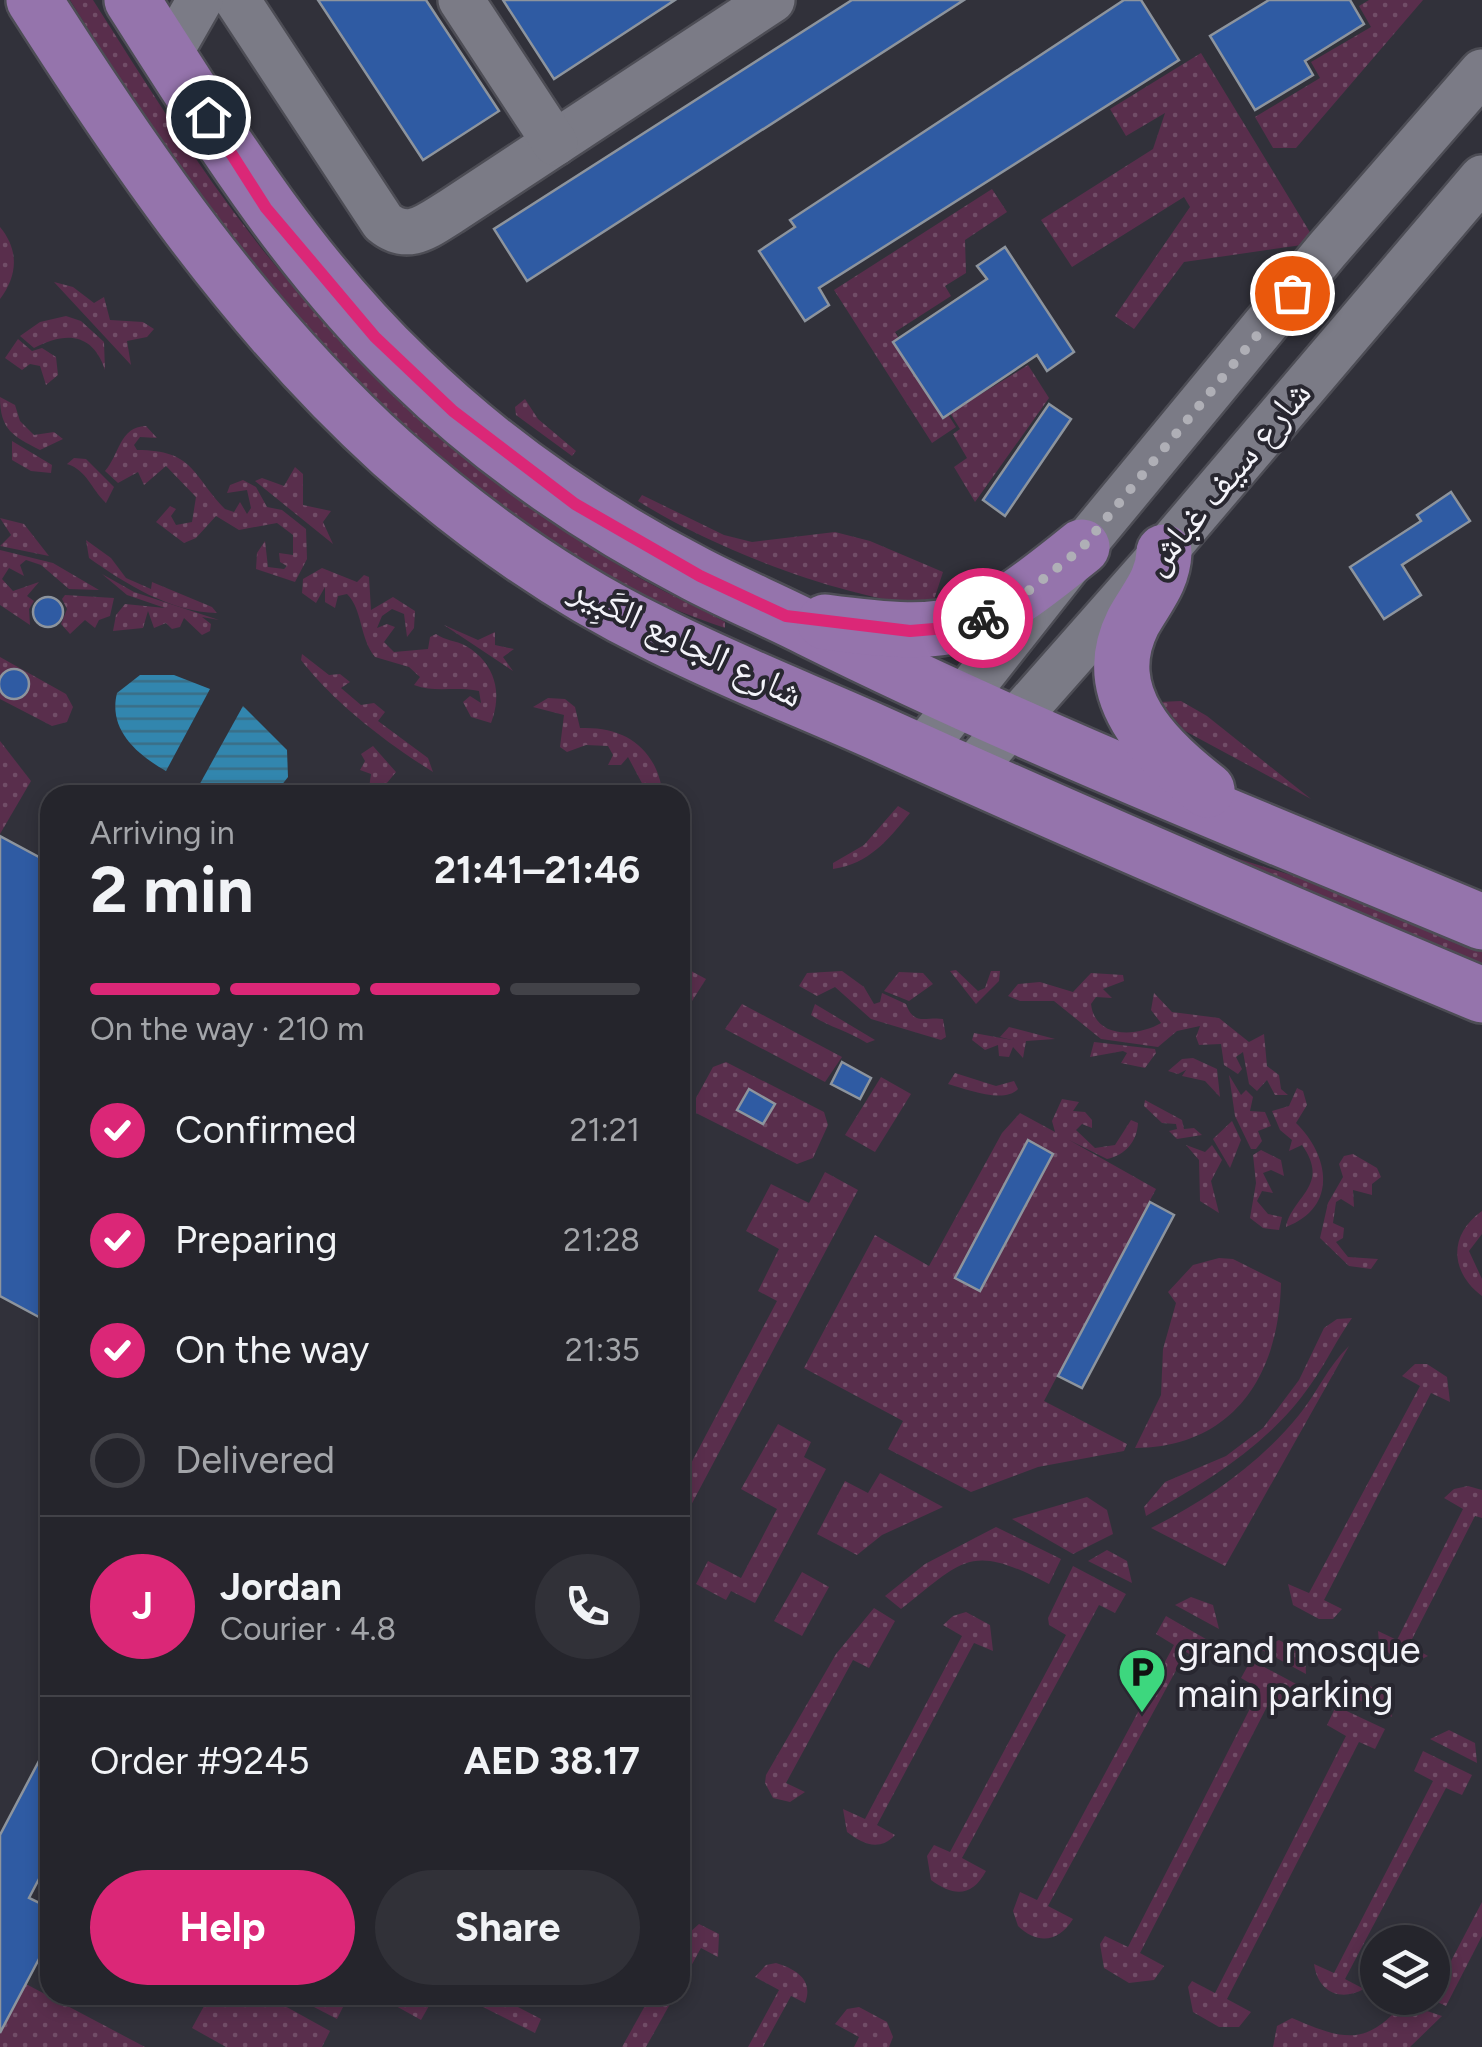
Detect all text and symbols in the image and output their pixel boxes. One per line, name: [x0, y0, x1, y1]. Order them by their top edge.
pin: [166, 75, 251, 160]
icon: home: [181, 90, 236, 145]
pin: [1250, 251, 1335, 336]
icon: bag: [1265, 266, 1320, 321]
street label: شارع سيف غباش: [1132, 371, 1321, 584]
street label: شارع الجامِع الكَبِير: [560, 564, 811, 721]
courier: [933, 568, 1033, 668]
icon: bike: [956, 591, 1011, 646]
text: Arriving in: [90, 814, 235, 852]
text: 21:41–21:46: [434, 847, 640, 893]
text: 2 min: [90, 850, 254, 928]
text: On the way · 210 m: [90, 1010, 364, 1048]
icon: check: [90, 1103, 145, 1158]
text: Confirmed: [175, 1107, 357, 1153]
text: 21:21: [570, 1111, 640, 1149]
icon: check: [90, 1213, 145, 1268]
text: Preparing: [175, 1217, 337, 1263]
text: 21:28: [563, 1221, 640, 1259]
icon: check: [90, 1323, 145, 1378]
text: On the way: [175, 1327, 369, 1373]
text: 21:35: [565, 1331, 640, 1369]
text: Delivered: [175, 1437, 335, 1483]
button: phone: [535, 1554, 640, 1659]
text: Jordan: [220, 1564, 342, 1610]
text: J: [132, 1583, 153, 1629]
text: Courier · 4.8: [220, 1610, 396, 1648]
place label: grand mosque main parking: [1177, 1627, 1420, 1717]
parking icon: grand mosque main parking: [1116, 1646, 1168, 1714]
text: Order #9245: [90, 1738, 310, 1784]
text: AED 38.17: [464, 1738, 640, 1784]
button: Help: [90, 1870, 355, 1985]
button: Share: [375, 1870, 640, 1985]
map controls: [1360, 1925, 1450, 2015]
button: layers: [1360, 1925, 1450, 2015]

